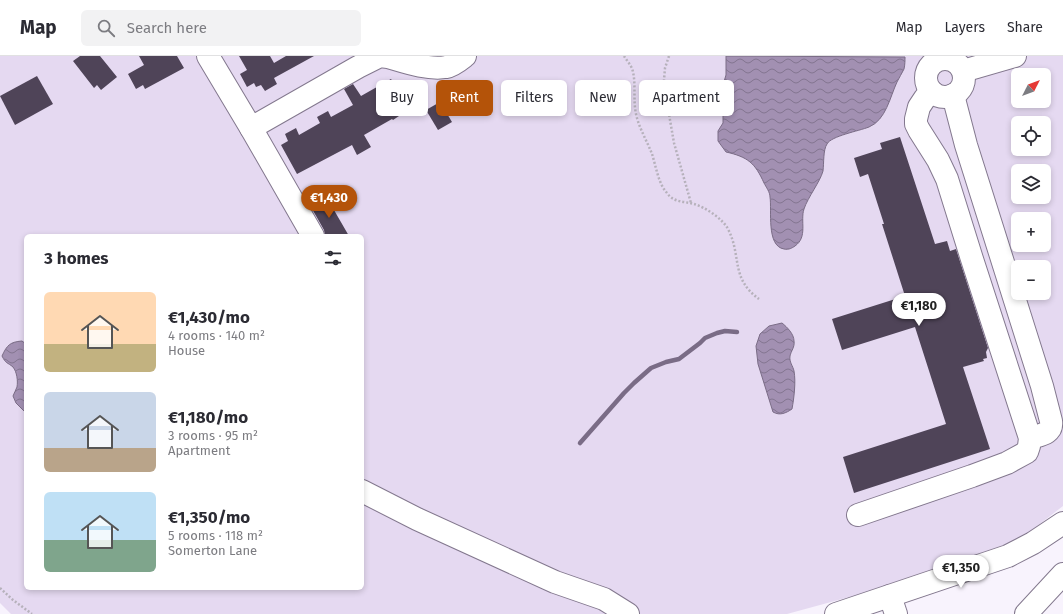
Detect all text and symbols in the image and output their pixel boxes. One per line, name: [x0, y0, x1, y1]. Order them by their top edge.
search box: [81, 10, 361, 46]
text: Map: [20, 16, 57, 39]
icon: search: [95, 17, 117, 39]
text: Search here: [127, 19, 207, 37]
text: Map: [896, 19, 922, 36]
text: Layers: [944, 19, 985, 36]
text: Share: [1007, 19, 1043, 36]
north arrow: [1011, 68, 1051, 108]
map controls: [1011, 68, 1051, 300]
chip: Buy: [376, 80, 428, 116]
chip: Rent: [436, 80, 493, 116]
chip: Filters: [501, 80, 567, 116]
chip: New: [575, 80, 631, 116]
chip: Apartment: [639, 80, 734, 116]
button: locate: [1011, 116, 1051, 156]
button: layers: [1011, 164, 1051, 204]
pin: €1,430: [296, 185, 362, 219]
text: €1,430: [310, 190, 348, 205]
button: +: [1011, 212, 1051, 252]
icon: filters: [322, 247, 344, 269]
text: 3 homes: [44, 248, 109, 269]
button: −: [1011, 260, 1051, 300]
pin: €1,180: [886, 293, 952, 327]
text: €1,180: [901, 298, 937, 313]
text: €1,430/mo: [168, 307, 250, 328]
icon: home: [76, 308, 124, 356]
text: 4 rooms · 140 m²: [168, 328, 265, 343]
text: House: [168, 343, 205, 358]
text: €1,180/mo: [168, 407, 248, 428]
icon: home: [76, 408, 124, 456]
text: 3 rooms · 95 m²: [168, 428, 258, 443]
text: Apartment: [168, 443, 230, 458]
text: €1,350/mo: [168, 507, 250, 528]
icon: home: [76, 508, 124, 556]
text: 5 rooms · 118 m²: [168, 528, 263, 543]
text: Somerton Lane: [168, 543, 257, 558]
pin: €1,350: [928, 555, 994, 589]
text: €1,350: [942, 560, 980, 575]

